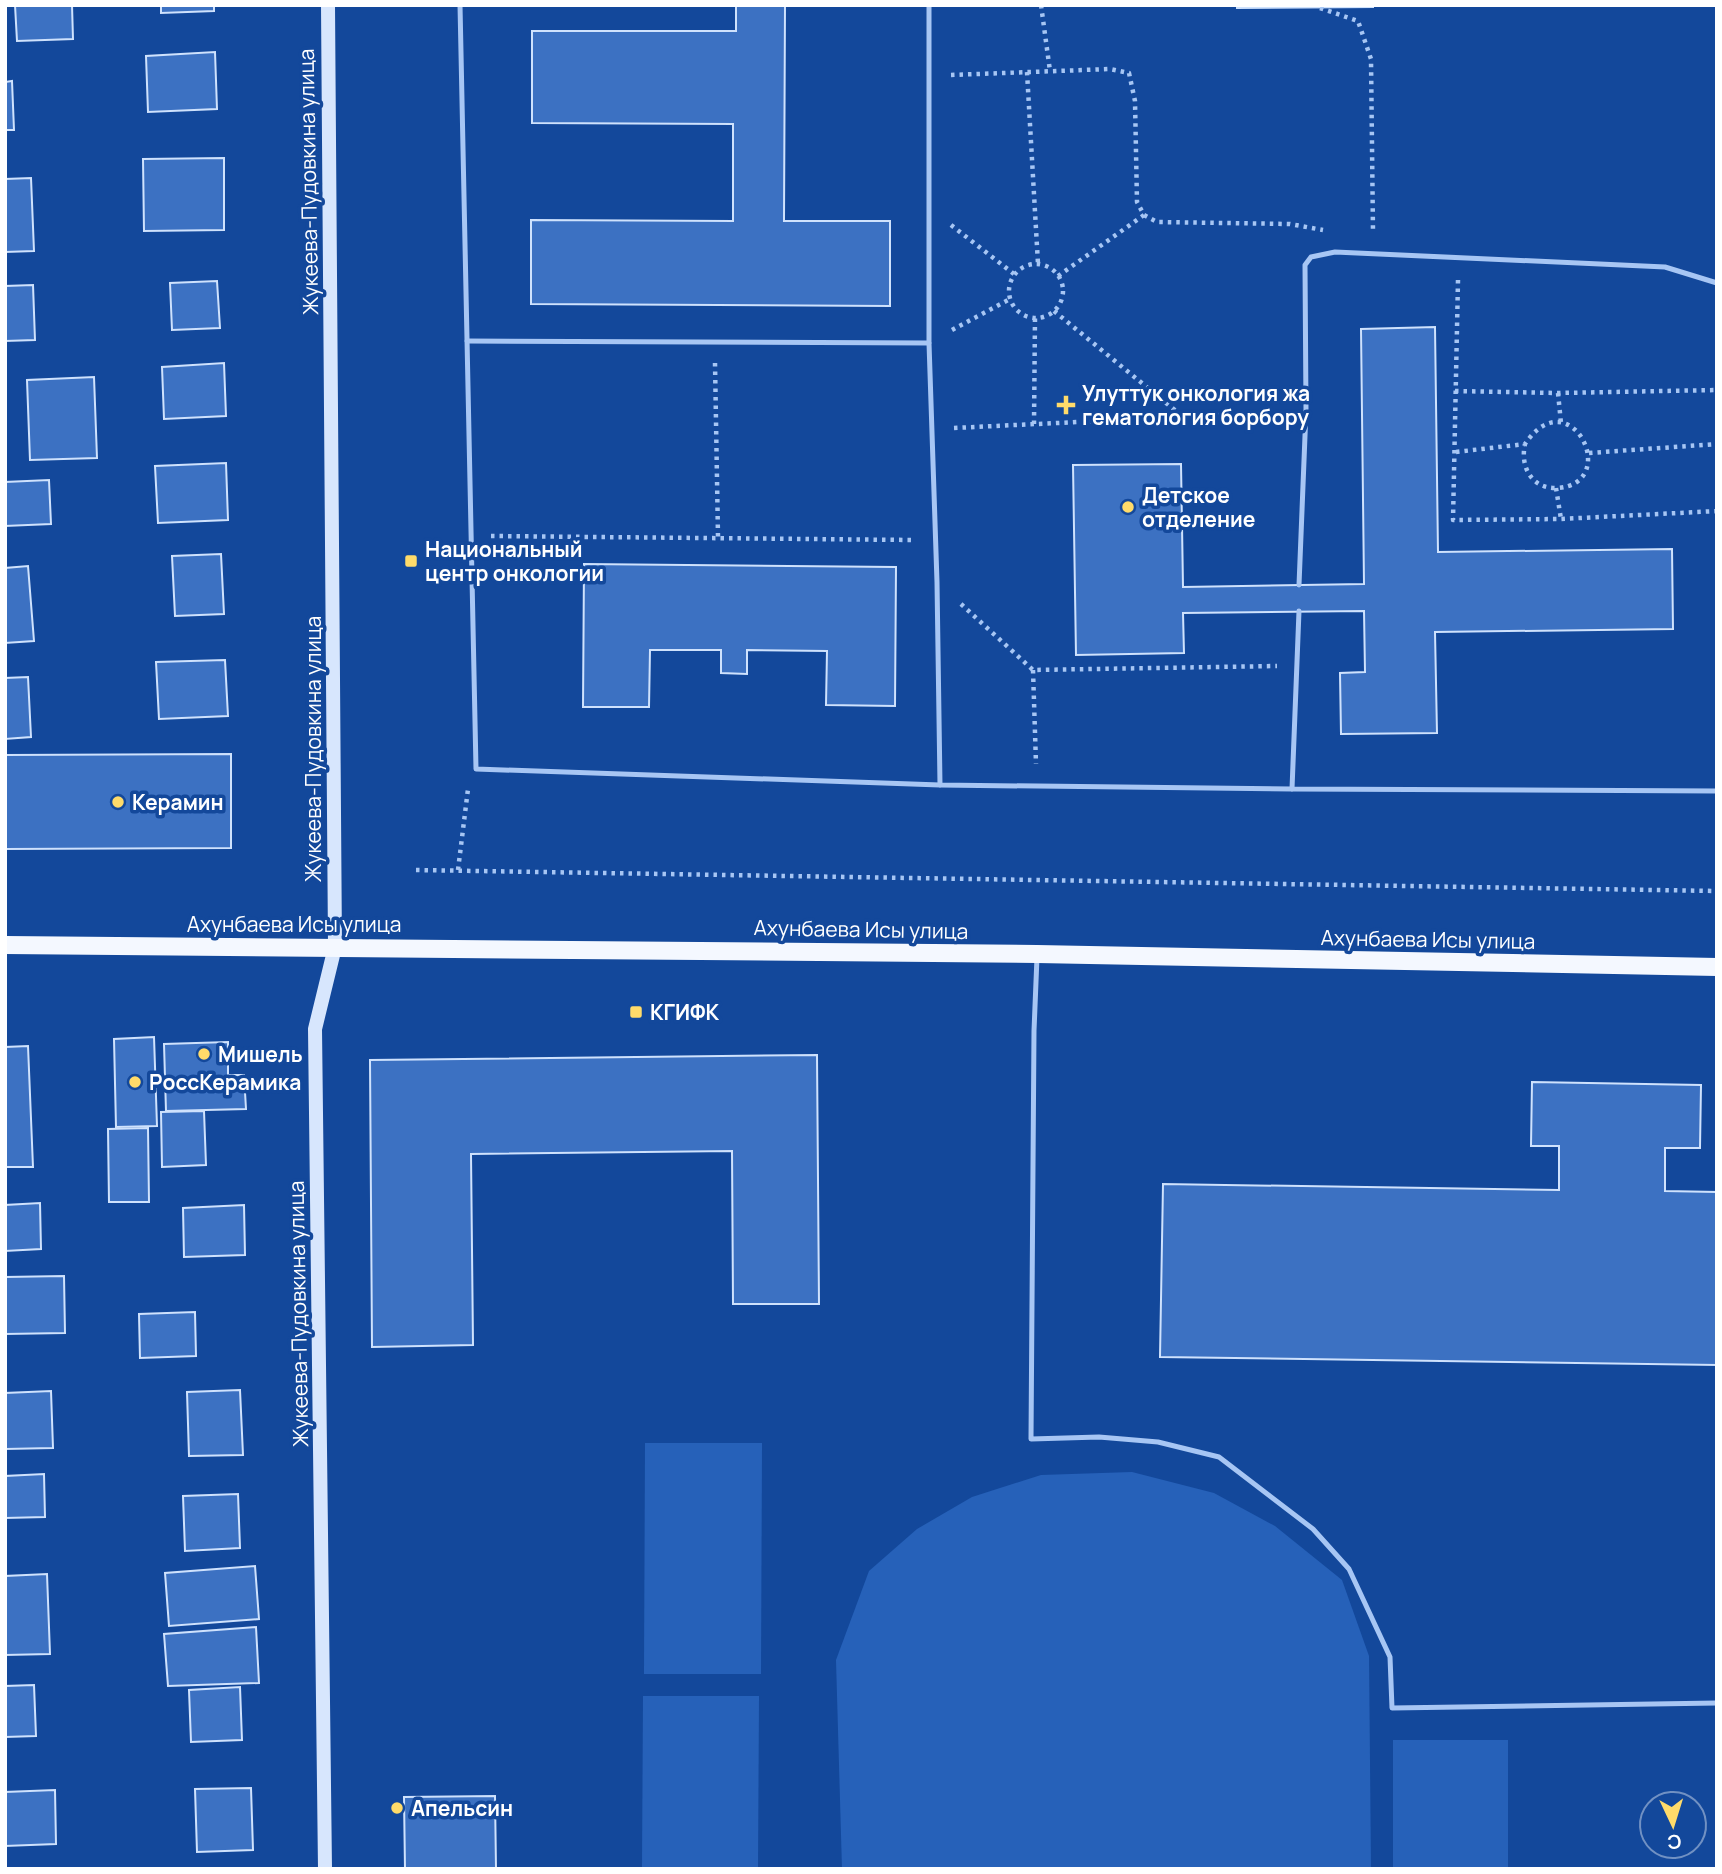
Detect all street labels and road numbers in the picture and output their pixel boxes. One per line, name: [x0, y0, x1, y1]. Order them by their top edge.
street label: Жукеева-Пудовкина улица: [292, 49, 324, 315]
street label: Жукеева-Пудовкина улица: [299, 616, 327, 882]
street label: Ахунбаева Исы улица: [187, 910, 401, 938]
street label: Ахунбаева Исы улица: [753, 913, 969, 945]
street label: Ахунбаева Исы улица: [1320, 923, 1536, 955]
street label: Жукеева-Пудовкина улица: [282, 1181, 314, 1447]

